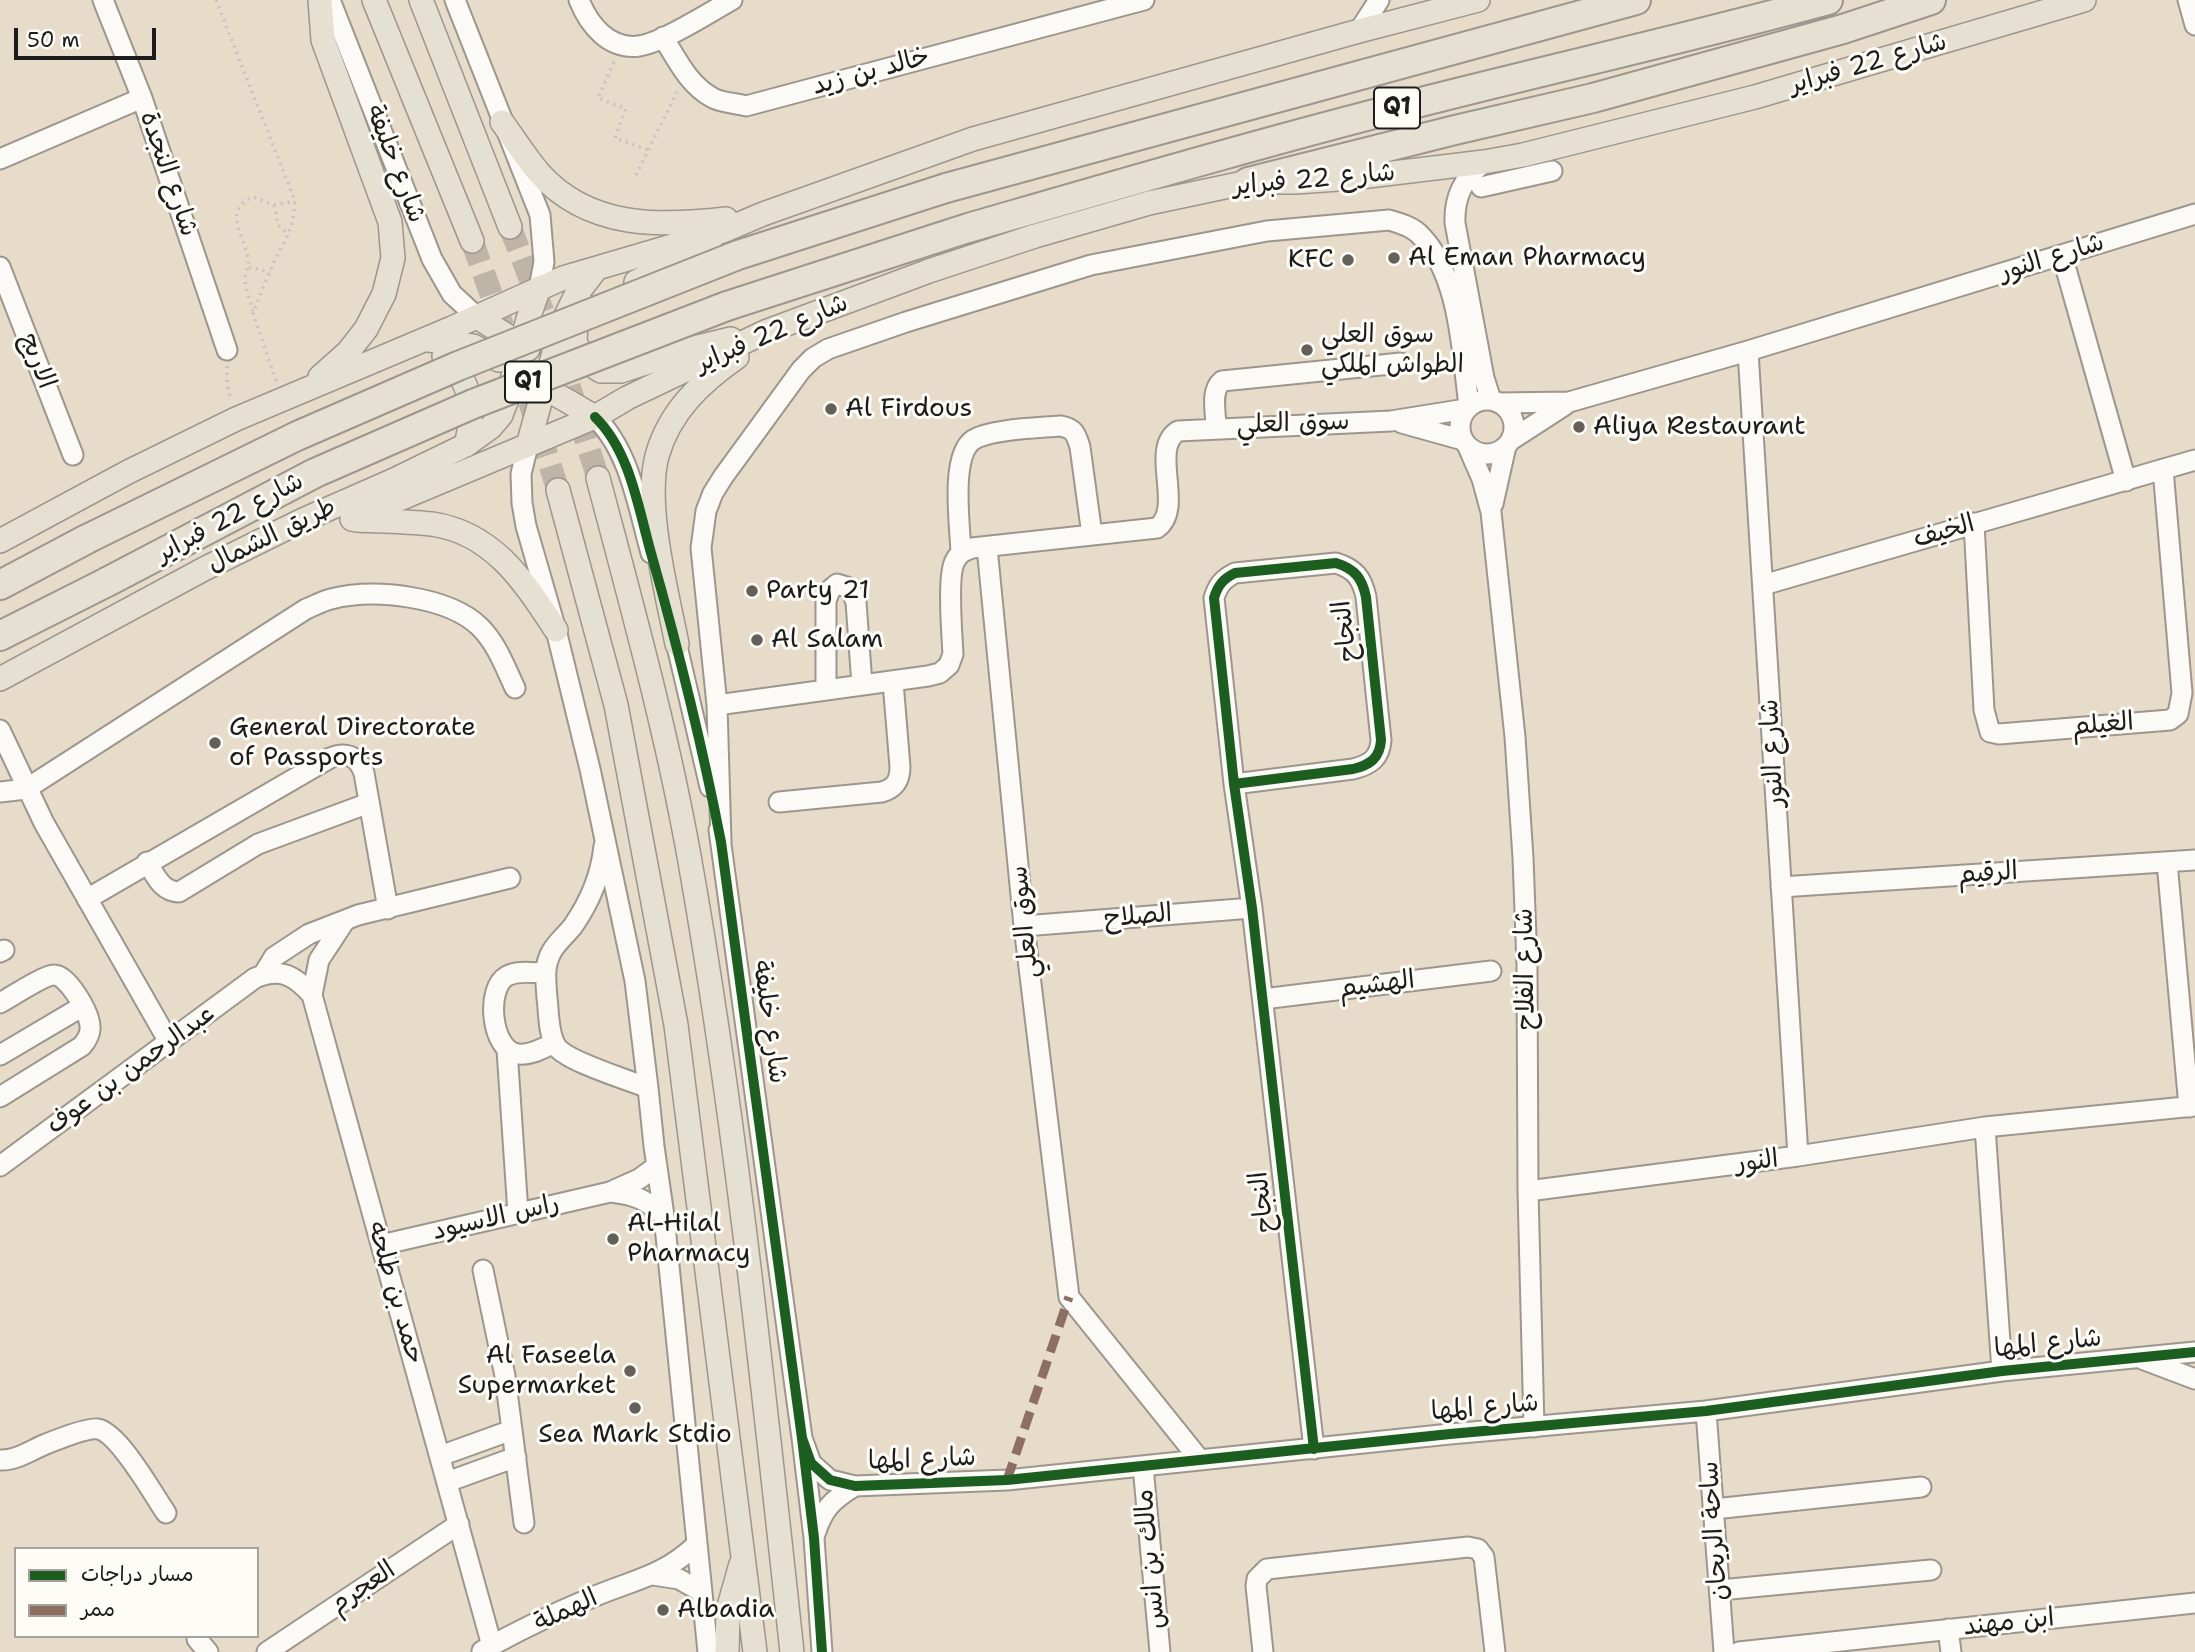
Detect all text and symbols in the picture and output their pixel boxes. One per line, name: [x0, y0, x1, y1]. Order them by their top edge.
scale bar: [18, 14, 159, 58]
text: 50 m: [27, 26, 80, 54]
street label: شارع 22 فبراير: [1785, 27, 1951, 101]
street label: خالد بن زيد: [809, 41, 933, 103]
road number: Q1: [1374, 88, 1420, 128]
street label: شارع خليفة: [358, 100, 432, 228]
street label: شارع النجدة: [132, 107, 204, 241]
street label: شارع 22 فبراير: [1232, 157, 1396, 203]
street label: شارع النور: [1996, 227, 2108, 289]
place label: Al Eman Pharmacy: [1408, 242, 1646, 274]
place label: KFC: [1288, 244, 1334, 276]
marker: Al Eman Pharmacy: [1386, 250, 1402, 266]
marker: KFC: [1340, 252, 1356, 268]
street label: شارع 22 فبراير: [691, 288, 853, 380]
place label: سوق العلي الطواش الملكي: [1321, 319, 1464, 380]
street label: الاريج: [12, 329, 62, 393]
marker: سوق العلي الطواش الملكي: [1299, 342, 1315, 358]
road number: Q1: [505, 362, 551, 402]
place label: Al Firdous: [845, 393, 972, 425]
marker: Al Firdous: [823, 401, 839, 417]
street label: سوق العلي: [1236, 406, 1350, 442]
place label: Aliya Restaurant: [1593, 411, 1806, 443]
marker: Aliya Restaurant: [1571, 419, 1587, 435]
street label: شارع 22 فبراير: [151, 466, 309, 570]
street label: طريق الشمال: [203, 492, 341, 580]
street label: الخيف: [1910, 508, 1978, 556]
place label: Party 21: [766, 575, 870, 607]
marker: Party 21: [744, 583, 760, 599]
street label: النجاح: [1327, 599, 1365, 663]
place label: Al Salam: [771, 624, 883, 656]
marker: Al Salam: [749, 632, 765, 648]
street label: شارع النور: [1755, 698, 1791, 808]
street label: الغيلم: [2071, 707, 2135, 743]
place label: General Directorate of Passports: [229, 712, 476, 774]
marker: General Directorate of Passports: [207, 735, 223, 751]
street label: الرقيم: [1957, 856, 2019, 892]
street label: سوق العلي: [1004, 864, 1046, 980]
street label: الصلاح: [1103, 898, 1173, 936]
street label: شارع الفلاح: [1509, 908, 1543, 1030]
street label: شارع خليفة: [745, 958, 793, 1086]
street label: الهشيم: [1337, 965, 1417, 1005]
street label: عبدالرحمن بن عوف: [41, 998, 221, 1142]
street label: النور: [1734, 1144, 1780, 1180]
street label: النجاح: [1244, 1170, 1282, 1234]
street label: راس الاسيود: [430, 1188, 562, 1248]
place label: Al-Hilal Pharmacy: [627, 1208, 751, 1270]
street label: حمد بن طلحه: [360, 1218, 430, 1368]
marker: Al-Hilal Pharmacy: [605, 1231, 621, 1247]
street label: شارع المها: [1993, 1323, 2103, 1365]
place label: Al Faseela Supermarket: [458, 1340, 616, 1402]
marker: Al Faseela Supermarket: [622, 1363, 638, 1379]
street label: شارع المها: [1430, 1388, 1540, 1428]
marker: Sea Mark Stdio: [627, 1400, 643, 1416]
place label: Sea Mark Stdio: [538, 1419, 732, 1451]
street label: شارع المها: [868, 1443, 976, 1477]
street label: ساحة الريحان: [1695, 1460, 1735, 1602]
street label: مالك بن انس: [1129, 1488, 1173, 1630]
legend: [14, 1547, 259, 1638]
street label: العجرم: [324, 1555, 402, 1621]
text: مسار دراجات: [81, 1560, 194, 1588]
street label: الهملة: [529, 1583, 603, 1639]
place label: Albadia: [677, 1594, 774, 1626]
text: ممر: [81, 1595, 115, 1623]
marker: Albadia: [655, 1602, 671, 1618]
street label: ابن مهند: [1962, 1603, 2056, 1643]

